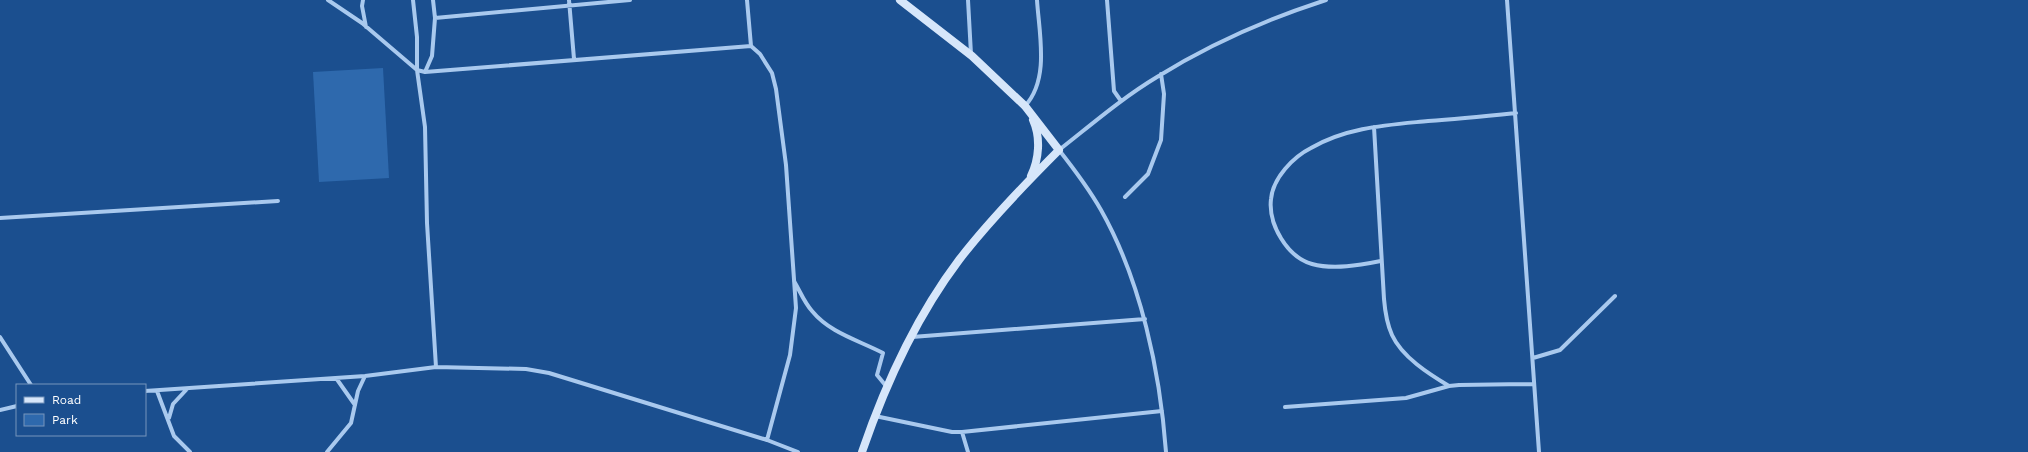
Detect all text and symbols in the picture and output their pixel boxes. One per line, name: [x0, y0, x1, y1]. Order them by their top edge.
legend: [16, 384, 146, 436]
text: Road: [52, 393, 81, 407]
text: Park: [52, 413, 78, 427]

